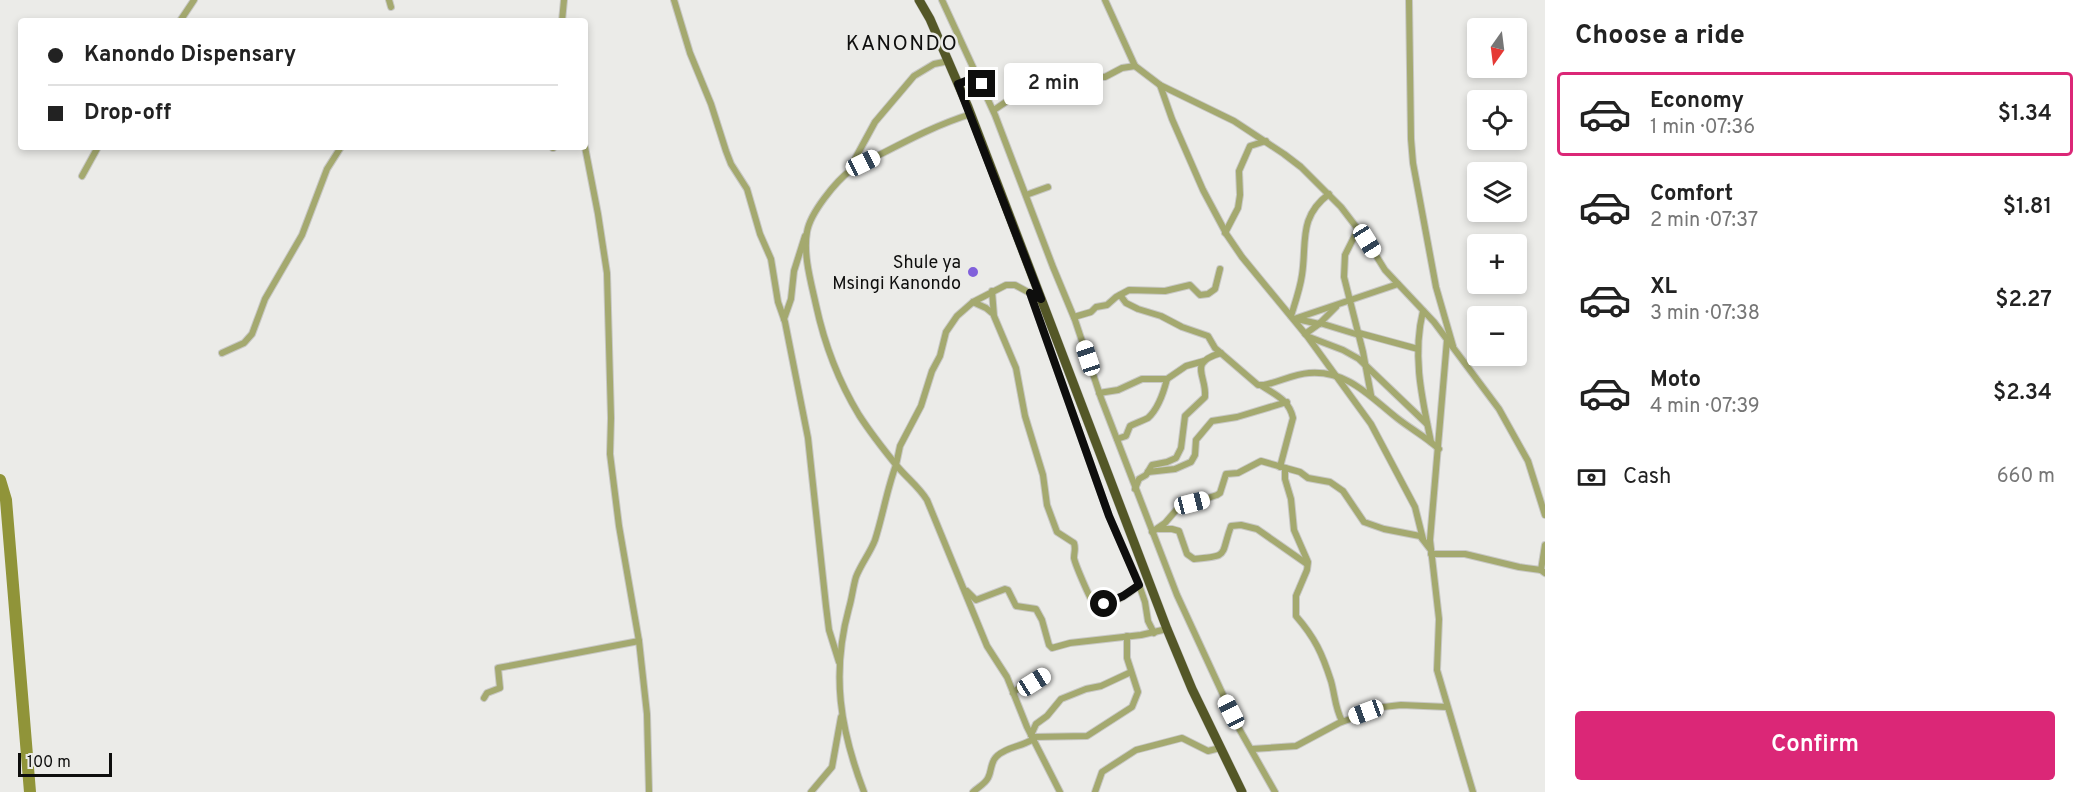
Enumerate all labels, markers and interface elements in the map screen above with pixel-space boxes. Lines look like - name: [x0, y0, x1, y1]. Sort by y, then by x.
- north arrow: [1467, 18, 1527, 78]
- map controls: [1467, 18, 1527, 366]
- text: Choose a ride: [1575, 19, 1745, 53]
- district label: KANONDO: [846, 31, 958, 58]
- text: Kanondo Dispensary: [84, 42, 296, 69]
- callout: 2 min: [1003, 63, 1102, 105]
- route end: [968, 70, 995, 97]
- text: 2 min: [1028, 71, 1079, 97]
- icon: car: [1578, 87, 1632, 141]
- text: Economy: [1650, 88, 1744, 115]
- button: locate: [1467, 90, 1527, 150]
- text: Drop-off: [84, 100, 171, 127]
- text: $1.34: [1998, 101, 2052, 128]
- text: 1 min · 07:36: [1650, 115, 1755, 141]
- car: [843, 147, 883, 179]
- button: layers: [1467, 162, 1527, 222]
- icon: car: [1578, 180, 1632, 234]
- text: Comfort: [1650, 181, 1733, 208]
- text: $1.81: [2003, 194, 2052, 221]
- text: 2 min · 07:37: [1650, 208, 1758, 234]
- car: [1350, 221, 1384, 261]
- button: +: [1467, 234, 1527, 294]
- place label: Shule ya Msingi Kanondo: [832, 252, 961, 296]
- marker: Shule ya Msingi Kanondo: [966, 265, 980, 279]
- icon: car: [1578, 273, 1632, 327]
- text: XL: [1650, 274, 1677, 301]
- text: $2.27: [1995, 287, 2052, 314]
- text: 3 min · 07:38: [1650, 301, 1760, 327]
- button: −: [1467, 306, 1527, 366]
- car: [1074, 338, 1102, 378]
- icon: car: [1578, 366, 1632, 420]
- text: Moto: [1650, 367, 1701, 394]
- text: $2.34: [1993, 380, 2052, 407]
- text: 4 min · 07:39: [1650, 394, 1760, 420]
- icon: cash: [1575, 461, 1608, 494]
- text: Cash: [1623, 464, 1672, 491]
- text: 660 m: [1997, 464, 2055, 490]
- car: [1172, 490, 1212, 516]
- route start: [1090, 590, 1117, 617]
- car: [1014, 665, 1054, 699]
- car: [1215, 692, 1247, 732]
- car: [1346, 697, 1386, 727]
- button: Confirm: [1575, 711, 2055, 780]
- scale bar: [18, 750, 112, 778]
- text: 100 m: [27, 753, 71, 773]

